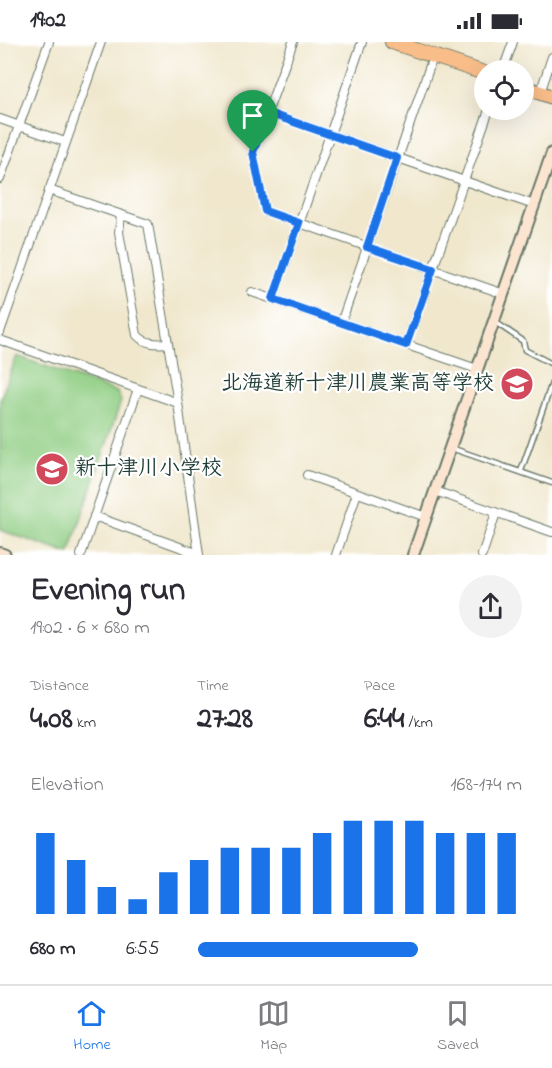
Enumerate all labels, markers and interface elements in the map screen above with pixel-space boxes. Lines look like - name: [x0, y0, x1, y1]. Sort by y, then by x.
- text: 19:02: [30, 5, 66, 37]
- map controls: [474, 60, 534, 120]
- button: locate: [474, 60, 534, 120]
- pin: [227, 90, 278, 152]
- icon: arrive: [236, 99, 269, 132]
- school or university icon: 北海道新十津川農業高等学校: [499, 366, 535, 402]
- place label: 北海道新十津川農業高等学校: [221, 369, 494, 399]
- school or university icon: 新十津川小学校: [34, 451, 70, 487]
- place label: 新十津川小学校: [75, 454, 222, 484]
- text: Evening run: [30, 567, 185, 615]
- button: share: [459, 575, 522, 638]
- text: 19:02 · 6 × 680 m: [30, 614, 150, 643]
- text: Distance: [30, 674, 89, 698]
- text: Time: [197, 674, 229, 698]
- text: Pace: [364, 674, 395, 698]
- text: 4.08: [30, 698, 73, 742]
- text: 27:28: [197, 698, 253, 742]
- text: 6:44: [364, 698, 404, 742]
- text: km: [73, 711, 96, 735]
- text: /km: [404, 711, 433, 735]
- text: Elevation: [30, 771, 104, 800]
- text: 168–174 m: [450, 771, 522, 800]
- text: 680 m: [30, 935, 75, 964]
- text: 6:55: [126, 935, 159, 964]
- tab: Home: [73, 997, 111, 1057]
- tab: Map: [257, 997, 290, 1057]
- tab: Saved: [437, 997, 479, 1057]

